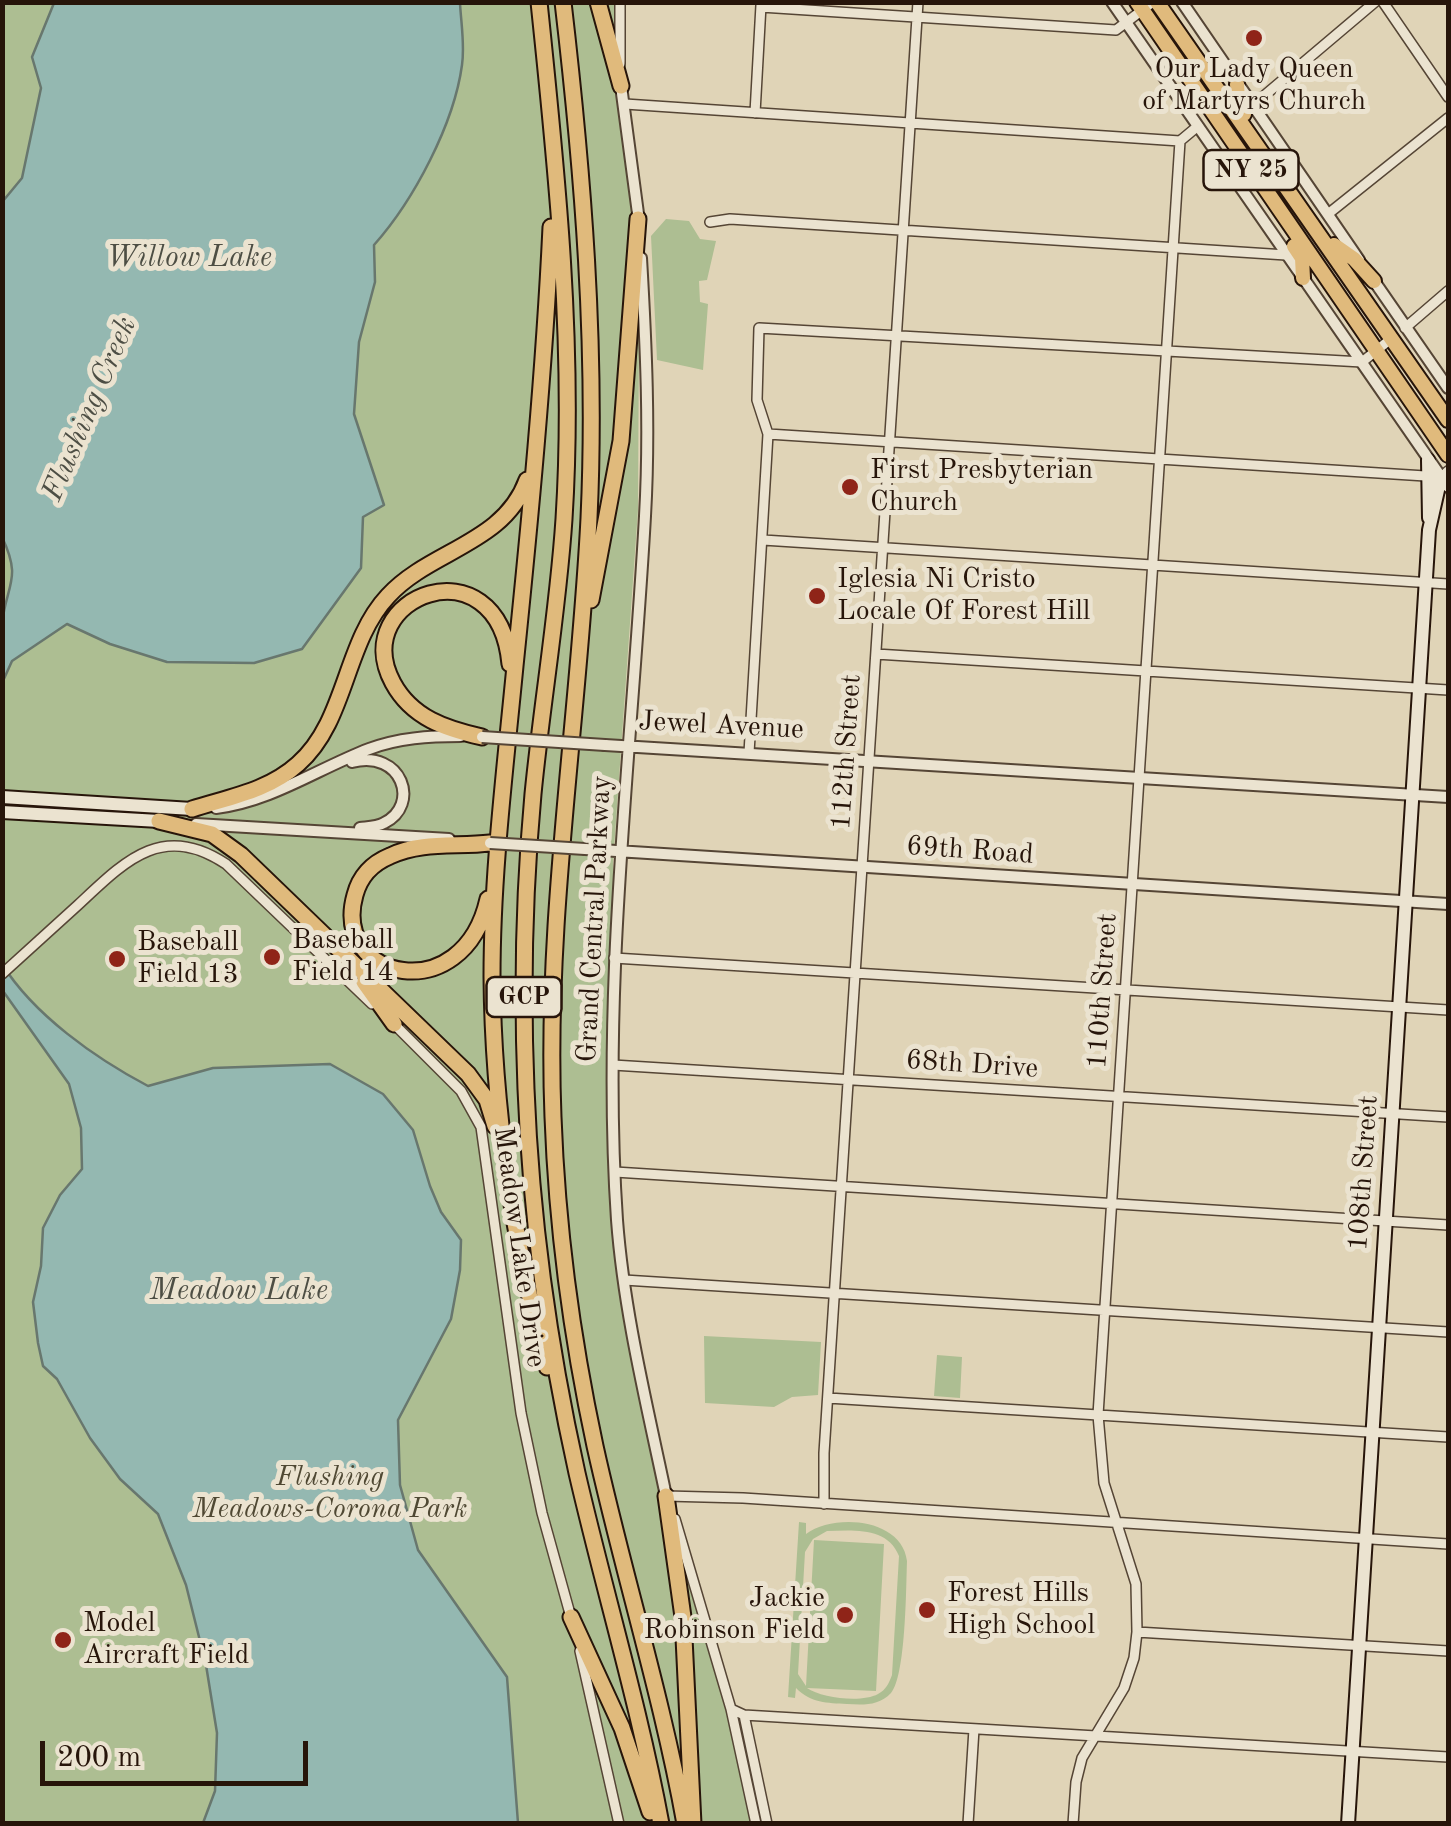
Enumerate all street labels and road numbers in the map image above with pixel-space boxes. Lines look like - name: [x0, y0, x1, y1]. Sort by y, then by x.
- road number: NY 25: [1204, 150, 1298, 190]
- street label: 112th Street: [825, 673, 869, 831]
- street label: Jewel Avenue: [637, 705, 805, 747]
- street label: Grand Central Parkway: [571, 775, 619, 1063]
- street label: 69th Road: [905, 830, 1035, 872]
- street label: 110th Street: [1081, 912, 1125, 1070]
- road number: GCP: [486, 977, 562, 1017]
- street label: 68th Drive: [905, 1044, 1039, 1086]
- street label: 108th Street: [1342, 1094, 1386, 1252]
- street label: Meadow Lake Drive: [485, 1124, 553, 1370]

